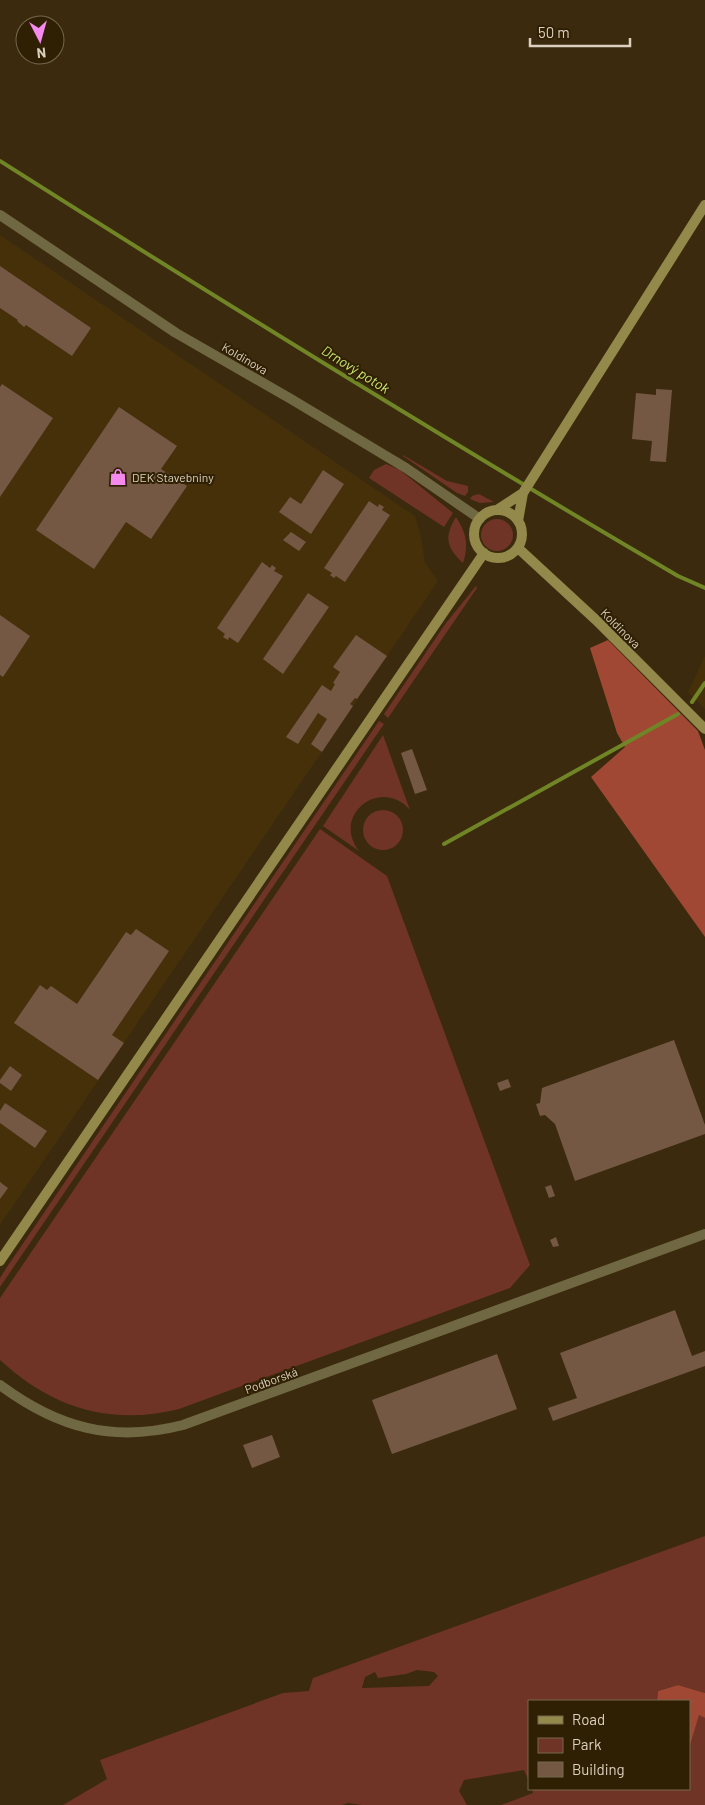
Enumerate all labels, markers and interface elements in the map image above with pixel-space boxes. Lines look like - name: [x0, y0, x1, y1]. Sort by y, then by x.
- north arrow: [15, 15, 65, 65]
- scale bar: [530, 15, 630, 47]
- text: 50 m: [538, 23, 570, 41]
- text: N: [36, 44, 47, 62]
- street label: Koldinova: [220, 339, 270, 377]
- water label: Drnový potok: [319, 341, 393, 397]
- shop icon: DEK Stavebniny: [108, 467, 128, 487]
- place label: DEK Stavebniny: [132, 470, 214, 484]
- street label: Koldinova: [598, 605, 644, 651]
- street label: Podborská: [243, 1364, 299, 1396]
- legend: [528, 1700, 690, 1790]
- text: Road: [572, 1710, 605, 1728]
- text: Park: [572, 1735, 602, 1753]
- text: Building: [572, 1760, 625, 1778]

